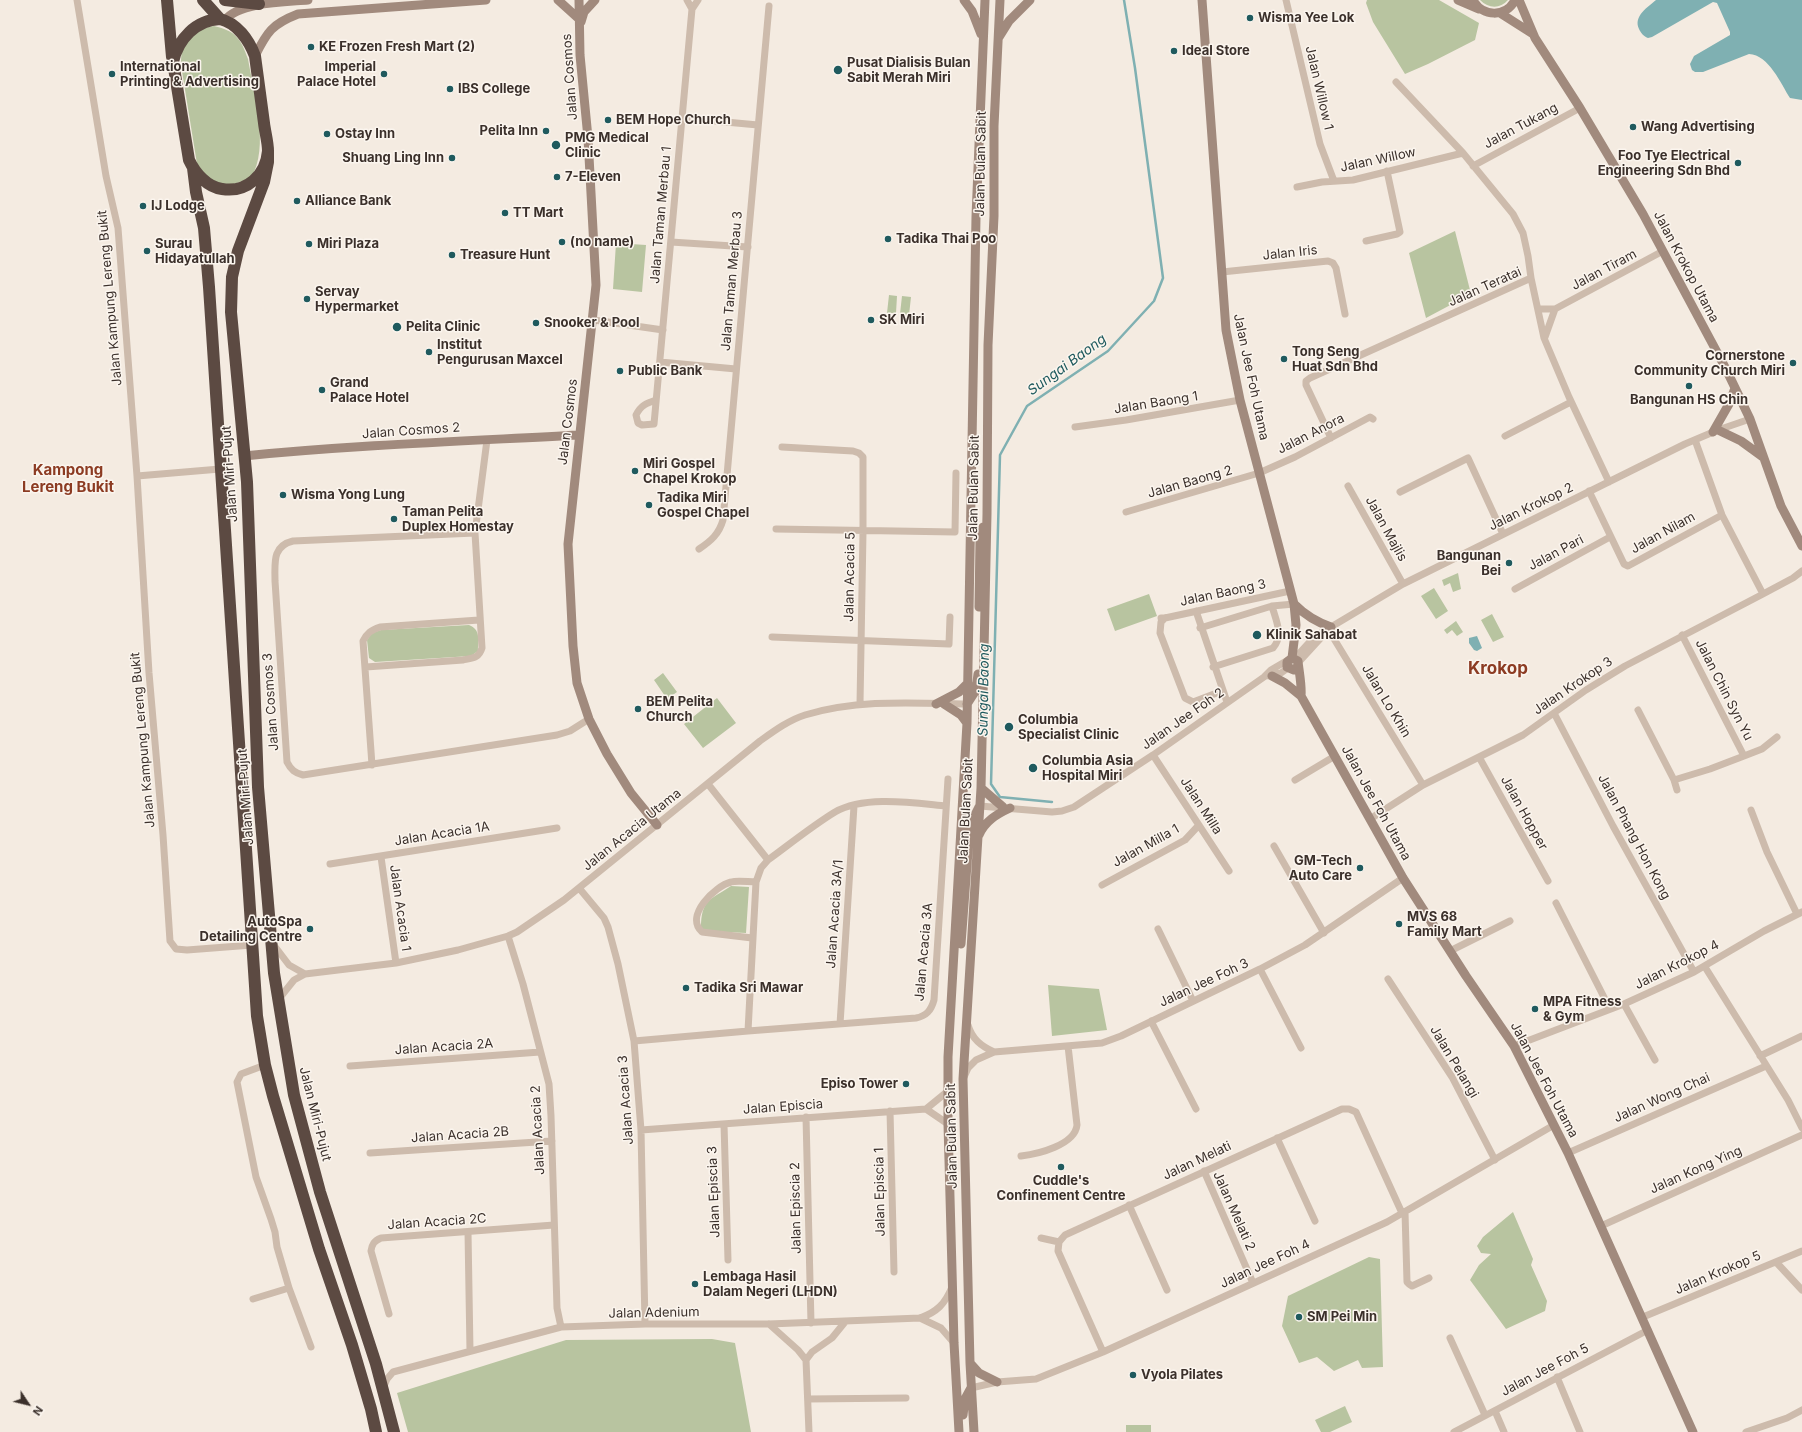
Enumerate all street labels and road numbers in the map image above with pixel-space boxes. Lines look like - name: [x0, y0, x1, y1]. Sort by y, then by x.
- street label: Jalan Cosmos: [559, 33, 581, 121]
- street label: Jalan Willow 1: [1302, 44, 1336, 132]
- street label: Jalan Tukang: [1481, 100, 1561, 152]
- street label: Jalan Bulan Sabit: [972, 111, 990, 217]
- street label: Jalan Willow: [1339, 144, 1417, 176]
- street label: Jalan Taman Merbau 1: [647, 146, 675, 284]
- street label: Jalan Krokop Utama: [1650, 209, 1722, 325]
- street label: Jalan Kampung Lereng Bukit: [95, 210, 125, 386]
- street label: Jalan Taman Merbau 3: [718, 210, 746, 352]
- street label: Jalan Iris: [1262, 242, 1318, 264]
- street label: Jalan Tiram: [1569, 246, 1639, 294]
- street label: Jalan Teratai: [1446, 264, 1524, 310]
- street label: Jalan Jee Foh Utama: [1230, 312, 1272, 442]
- street label: Jalan Cosmos: [555, 378, 581, 466]
- street label: Jalan Baong 1: [1113, 389, 1199, 417]
- street label: Jalan Anora: [1275, 410, 1347, 458]
- street label: Jalan Cosmos 2: [361, 420, 461, 442]
- street label: Jalan Miri-Pujut: [219, 425, 241, 523]
- street label: Jalan Bulan Sabit: [965, 435, 983, 541]
- street label: Jalan Baong 2: [1146, 462, 1234, 502]
- street label: Jalan Krokop 2: [1486, 480, 1576, 534]
- street label: Jalan Majlis: [1362, 494, 1410, 564]
- street label: Jalan Nilam: [1628, 509, 1698, 557]
- street label: Jalan Acacia 5: [841, 532, 859, 622]
- street label: Jalan Pari: [1526, 532, 1586, 574]
- street label: Jalan Baong 3: [1179, 576, 1267, 610]
- street label: Jalan Chin Syn Yu: [1692, 637, 1756, 743]
- street label: Jalan Kampung Lereng Bukit: [128, 652, 158, 828]
- street label: Jalan Cosmos 3: [260, 652, 282, 752]
- street label: Jalan Krokop 3: [1531, 654, 1615, 718]
- street label: Jalan Lo Khin: [1358, 662, 1414, 740]
- street label: Jalan Jee Foh 2: [1139, 685, 1227, 753]
- street label: Jalan Jee Foh Utama: [1338, 743, 1414, 863]
- street label: Jalan Miri-Pujut: [235, 748, 257, 846]
- street label: Jalan Bulan Sabit: [955, 758, 977, 864]
- street label: Jalan Phang Hon Kong: [1594, 772, 1674, 902]
- street label: Jalan Hopper: [1497, 773, 1551, 853]
- street label: Jalan Milla: [1177, 774, 1225, 838]
- street label: Jalan Acacia Utama: [580, 786, 684, 874]
- street label: Jalan Acacia 1A: [393, 819, 491, 849]
- street label: Jalan Milla 1: [1110, 821, 1182, 871]
- street label: Jalan Acacia 3A/1: [823, 859, 847, 969]
- street label: Jalan Acacia 1: [386, 864, 414, 952]
- street label: Jalan Acacia 3A: [912, 902, 936, 1002]
- street label: Jalan Krokop 4: [1632, 937, 1722, 993]
- street label: Jalan Jee Foh 3: [1157, 955, 1251, 1011]
- street label: Jalan Jee Foh Utama: [1507, 1019, 1581, 1141]
- street label: Jalan Pelangi: [1426, 1023, 1482, 1101]
- street label: Jalan Acacia 2A: [394, 1036, 494, 1058]
- street label: Jalan Acacia 3: [615, 1055, 637, 1145]
- street label: Jalan Miri-Pujut: [296, 1065, 334, 1163]
- street label: Jalan Wong Chai: [1612, 1070, 1712, 1126]
- street label: Jalan Bulan Sabit: [943, 1083, 961, 1189]
- street label: Jalan Acacia 2: [528, 1085, 548, 1175]
- street label: Jalan Episcia: [742, 1096, 824, 1118]
- street label: Jalan Acacia 2B: [410, 1124, 510, 1146]
- street label: Jalan Melati: [1160, 1138, 1234, 1184]
- street label: Jalan Kong Ying: [1648, 1143, 1744, 1197]
- street label: Jalan Episcia 3: [705, 1146, 723, 1238]
- street label: Jalan Episcia 1: [871, 1147, 889, 1237]
- street label: Jalan Episcia 2: [787, 1162, 805, 1254]
- street label: Jalan Melati 2: [1210, 1169, 1258, 1253]
- street label: Jalan Acacia 2C: [387, 1211, 487, 1233]
- street label: Jalan Jee Foh 4: [1218, 1236, 1312, 1292]
- street label: Jalan Krokop 5: [1673, 1248, 1763, 1298]
- street label: Jalan Adenium: [608, 1304, 700, 1322]
- street label: Jalan Jee Foh 5: [1499, 1340, 1591, 1400]

